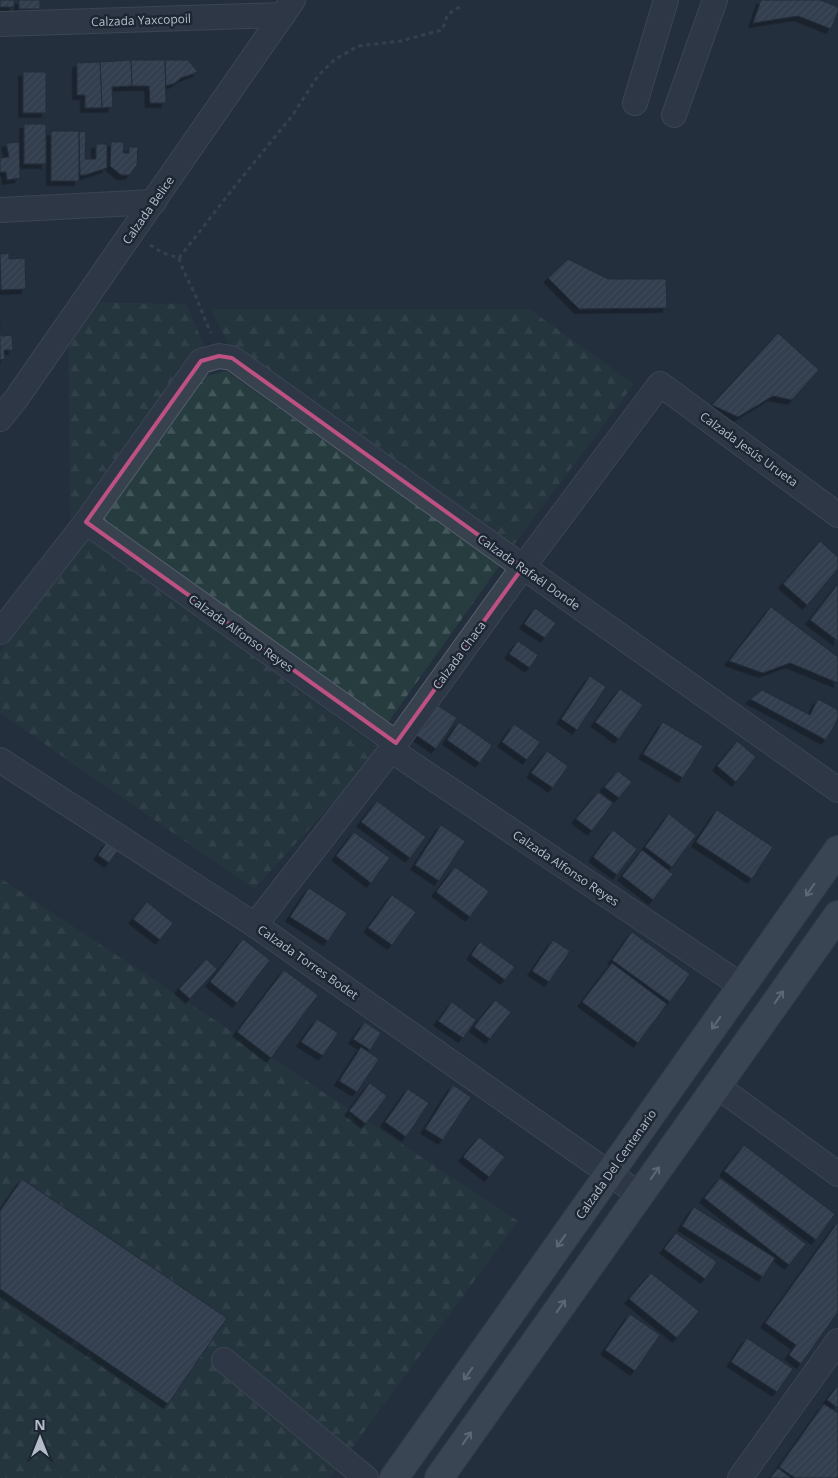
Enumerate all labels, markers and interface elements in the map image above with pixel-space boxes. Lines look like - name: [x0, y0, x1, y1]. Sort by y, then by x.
- street label: Calzada Yaxcopoil: [91, 10, 191, 30]
- street label: Calzada Belice: [118, 172, 178, 248]
- street label: Calzada Jesús Urueta: [697, 408, 801, 490]
- street label: Calzada Rafaél Donde: [474, 530, 584, 614]
- street label: Calzada Alfonso Reyes: [185, 590, 297, 676]
- street label: Calzada Chaca: [428, 617, 490, 693]
- street label: Calzada Alfonso Reyes: [510, 826, 623, 910]
- one-way arrow: [805, 883, 815, 897]
- street label: Calzada Torres Bodet: [254, 921, 362, 1003]
- one-way arrow: [774, 991, 785, 1005]
- one-way arrow: [711, 1016, 721, 1030]
- street label: Calzada Del Centenario: [572, 1106, 660, 1222]
- one-way arrow: [650, 1166, 660, 1180]
- one-way arrow: [556, 1234, 566, 1248]
- one-way arrow: [556, 1299, 566, 1313]
- one-way arrow: [463, 1367, 473, 1381]
- north arrow: [15, 1413, 65, 1463]
- text: N: [34, 1415, 46, 1434]
- one-way arrow: [462, 1432, 473, 1445]

